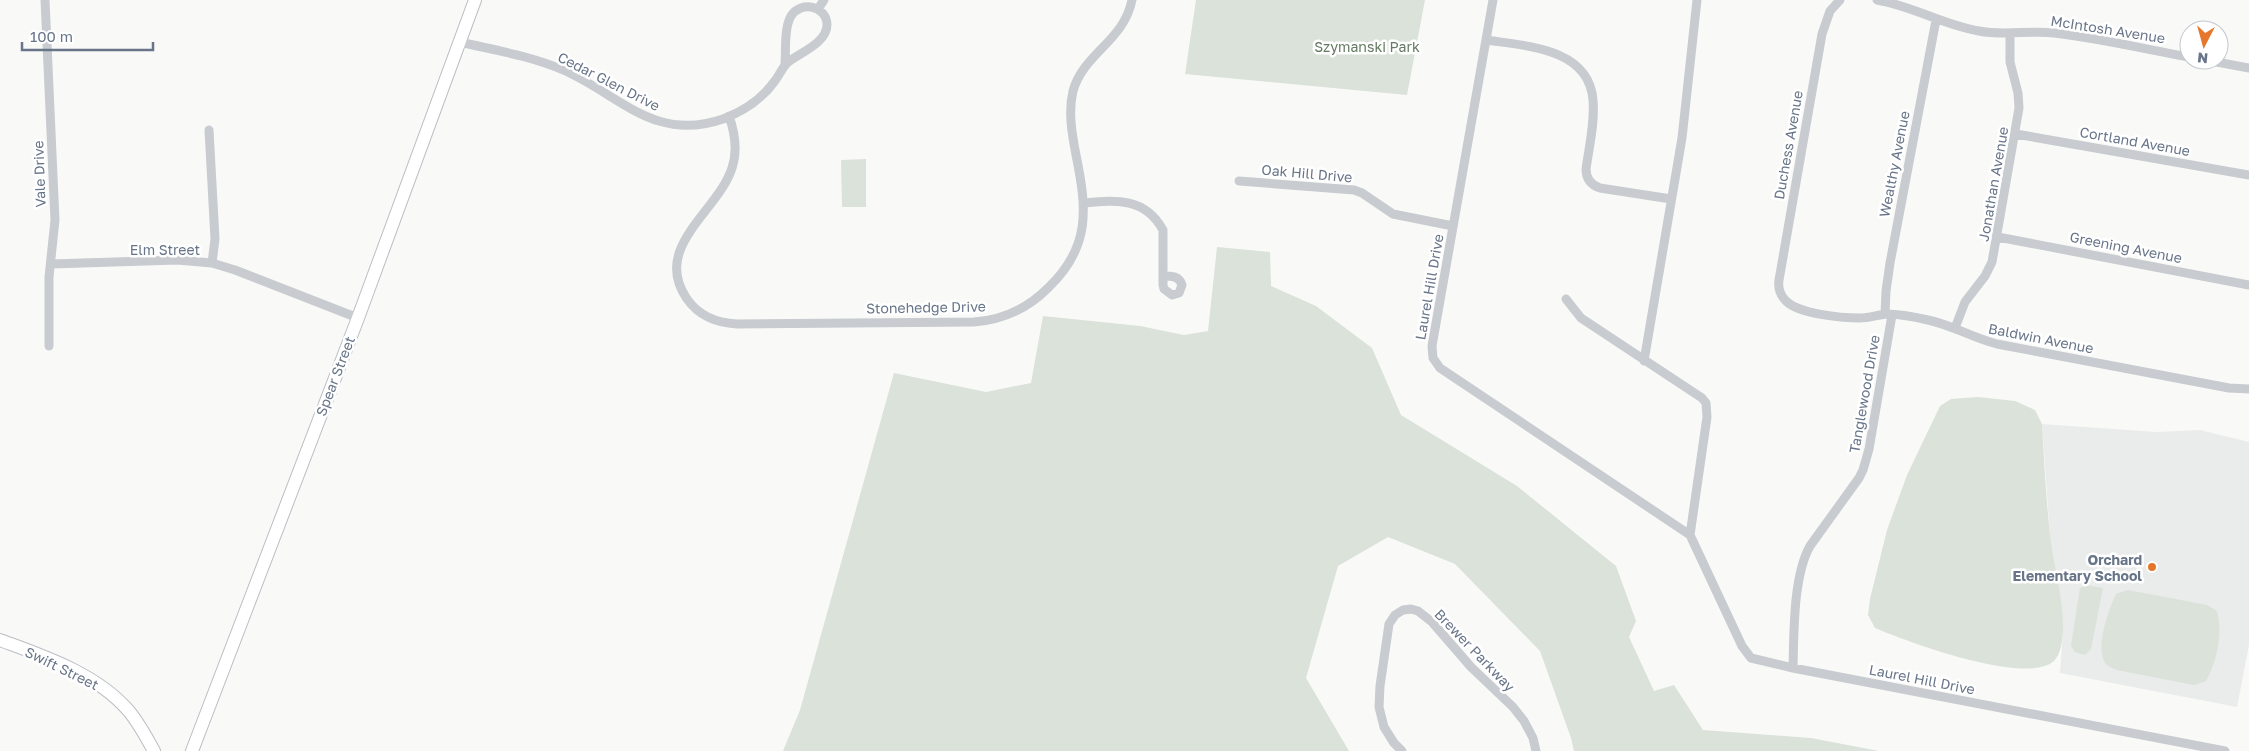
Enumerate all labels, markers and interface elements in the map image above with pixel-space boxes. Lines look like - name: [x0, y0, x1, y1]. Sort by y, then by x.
- street label: McIntosh Avenue: [2050, 12, 2166, 46]
- scale bar: [22, 20, 154, 52]
- north arrow: [2179, 20, 2229, 70]
- text: 100 m: [30, 27, 73, 45]
- park label: Szymanski Park: [1314, 38, 1420, 55]
- street label: Cedar Glen Drive: [555, 48, 663, 114]
- text: N: [2196, 49, 2209, 67]
- street label: Duchess Avenue: [1770, 89, 1806, 201]
- street label: Wealthy Avenue: [1875, 109, 1913, 219]
- street label: Cortland Avenue: [2078, 123, 2192, 159]
- street label: Jonathan Avenue: [1975, 125, 2011, 243]
- street label: Vale Drive: [29, 140, 49, 208]
- street label: Oak Hill Drive: [1261, 161, 1353, 185]
- street label: Greening Avenue: [2068, 228, 2184, 266]
- street label: Laurel Hill Drive: [1411, 233, 1447, 341]
- street label: Elm Street: [130, 241, 200, 258]
- street label: Stonehedge Drive: [866, 297, 986, 317]
- street label: Baldwin Avenue: [1987, 319, 2095, 357]
- street label: Spear Street: [312, 334, 358, 418]
- street label: Tanglewood Drive: [1845, 334, 1883, 454]
- place label: Orchard Elementary School: [2013, 551, 2142, 584]
- marker: Orchard Elementary School: [2146, 561, 2158, 573]
- street label: Brewer Parkway: [1431, 605, 1519, 695]
- street label: Swift Street: [22, 643, 102, 693]
- street label: Laurel Hill Drive: [1868, 660, 1976, 698]

